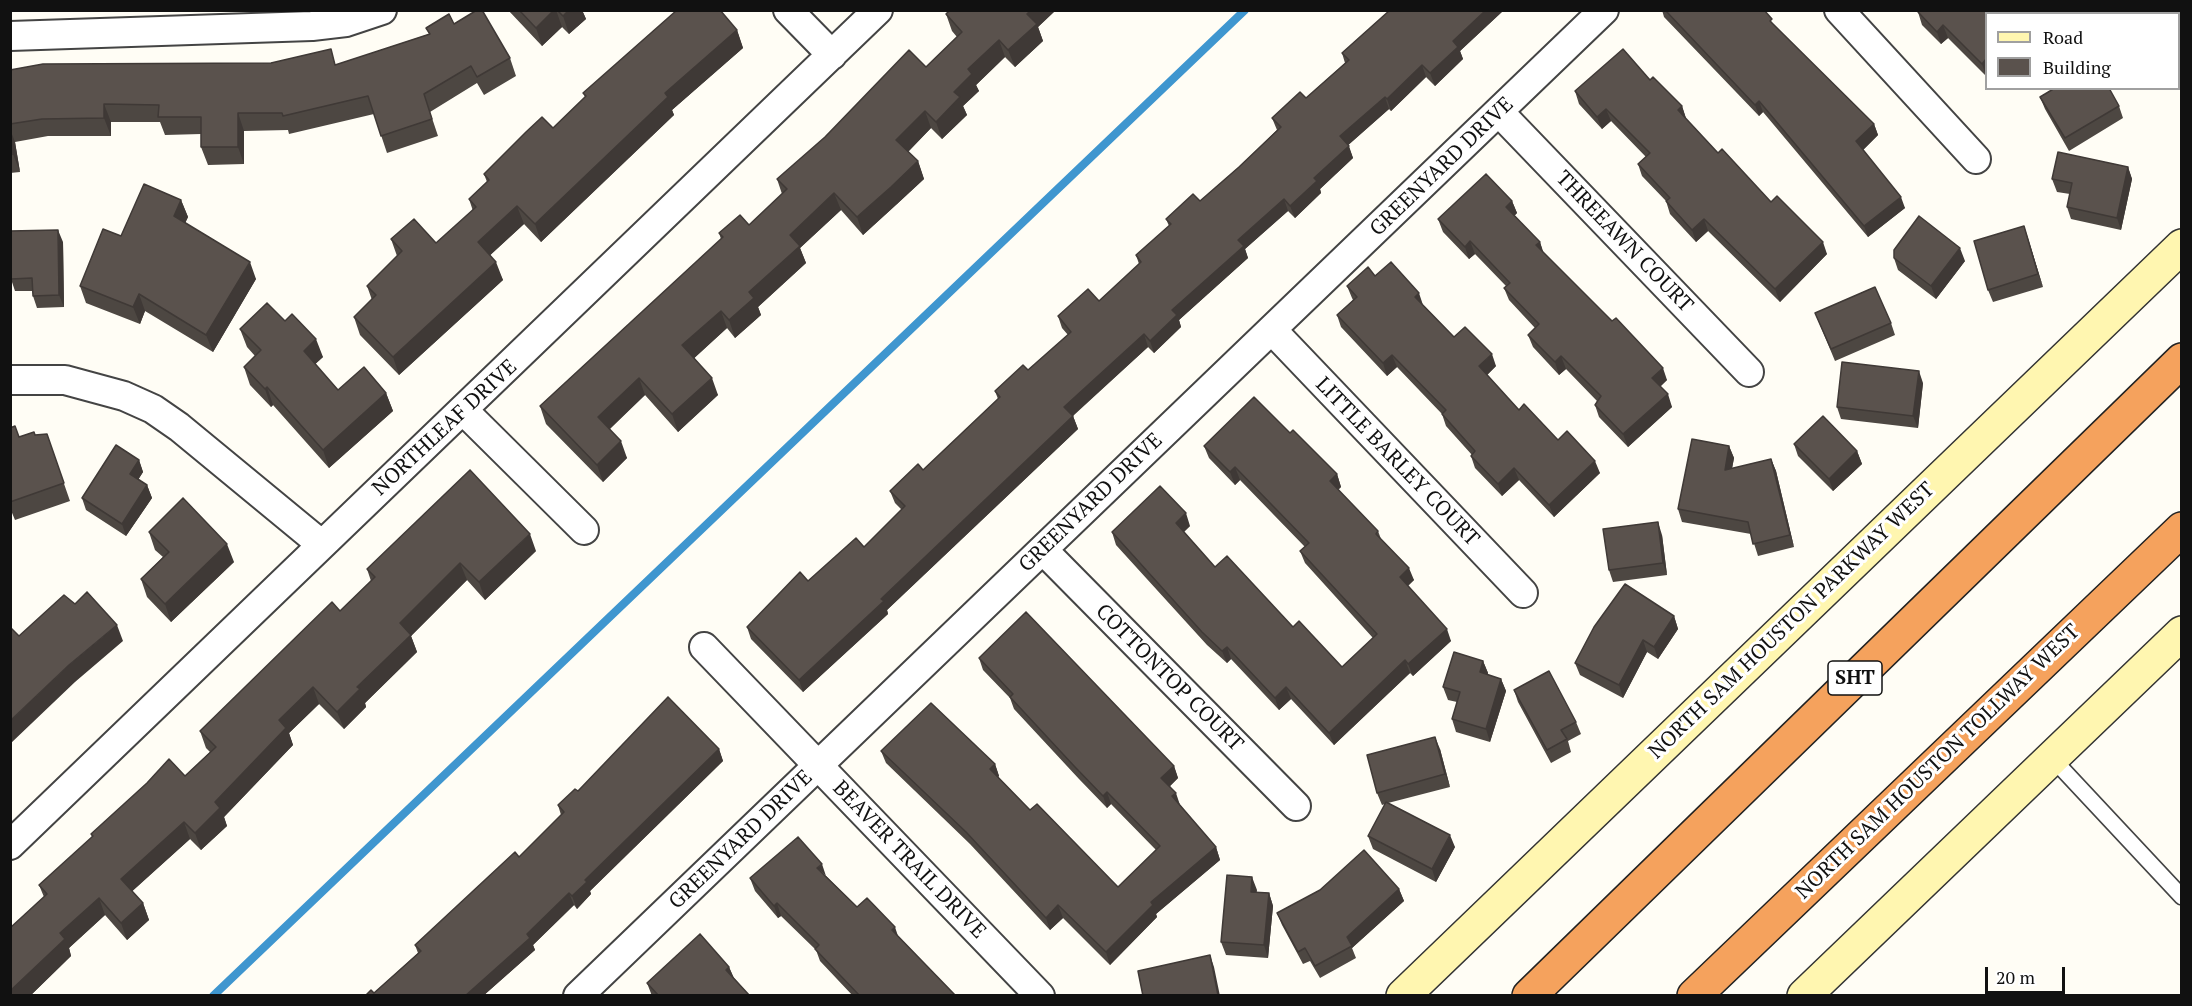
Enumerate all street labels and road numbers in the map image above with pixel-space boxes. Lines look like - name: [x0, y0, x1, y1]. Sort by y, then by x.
- street label: GREENYARD DRIVE: [1365, 92, 1519, 242]
- street label: THREEAWN COURT: [1550, 166, 1698, 318]
- street label: NORTHLEAF DRIVE: [368, 355, 522, 501]
- street label: LITTLE BARLEY COURT: [1310, 372, 1484, 552]
- street label: GREENYARD DRIVE: [1014, 428, 1168, 578]
- street label: NORTH SAM HOUSTON PARKWAY WEST: [1644, 477, 1940, 765]
- street label: COTTONTOP COURT: [1090, 599, 1248, 757]
- street label: NORTH SAM HOUSTON TOLLWAY WEST: [1791, 619, 2085, 905]
- road number: SHT: [1828, 661, 1882, 695]
- street label: GREENYARD DRIVE: [664, 765, 818, 915]
- street label: BEAVER TRAIL DRIVE: [827, 776, 991, 944]

